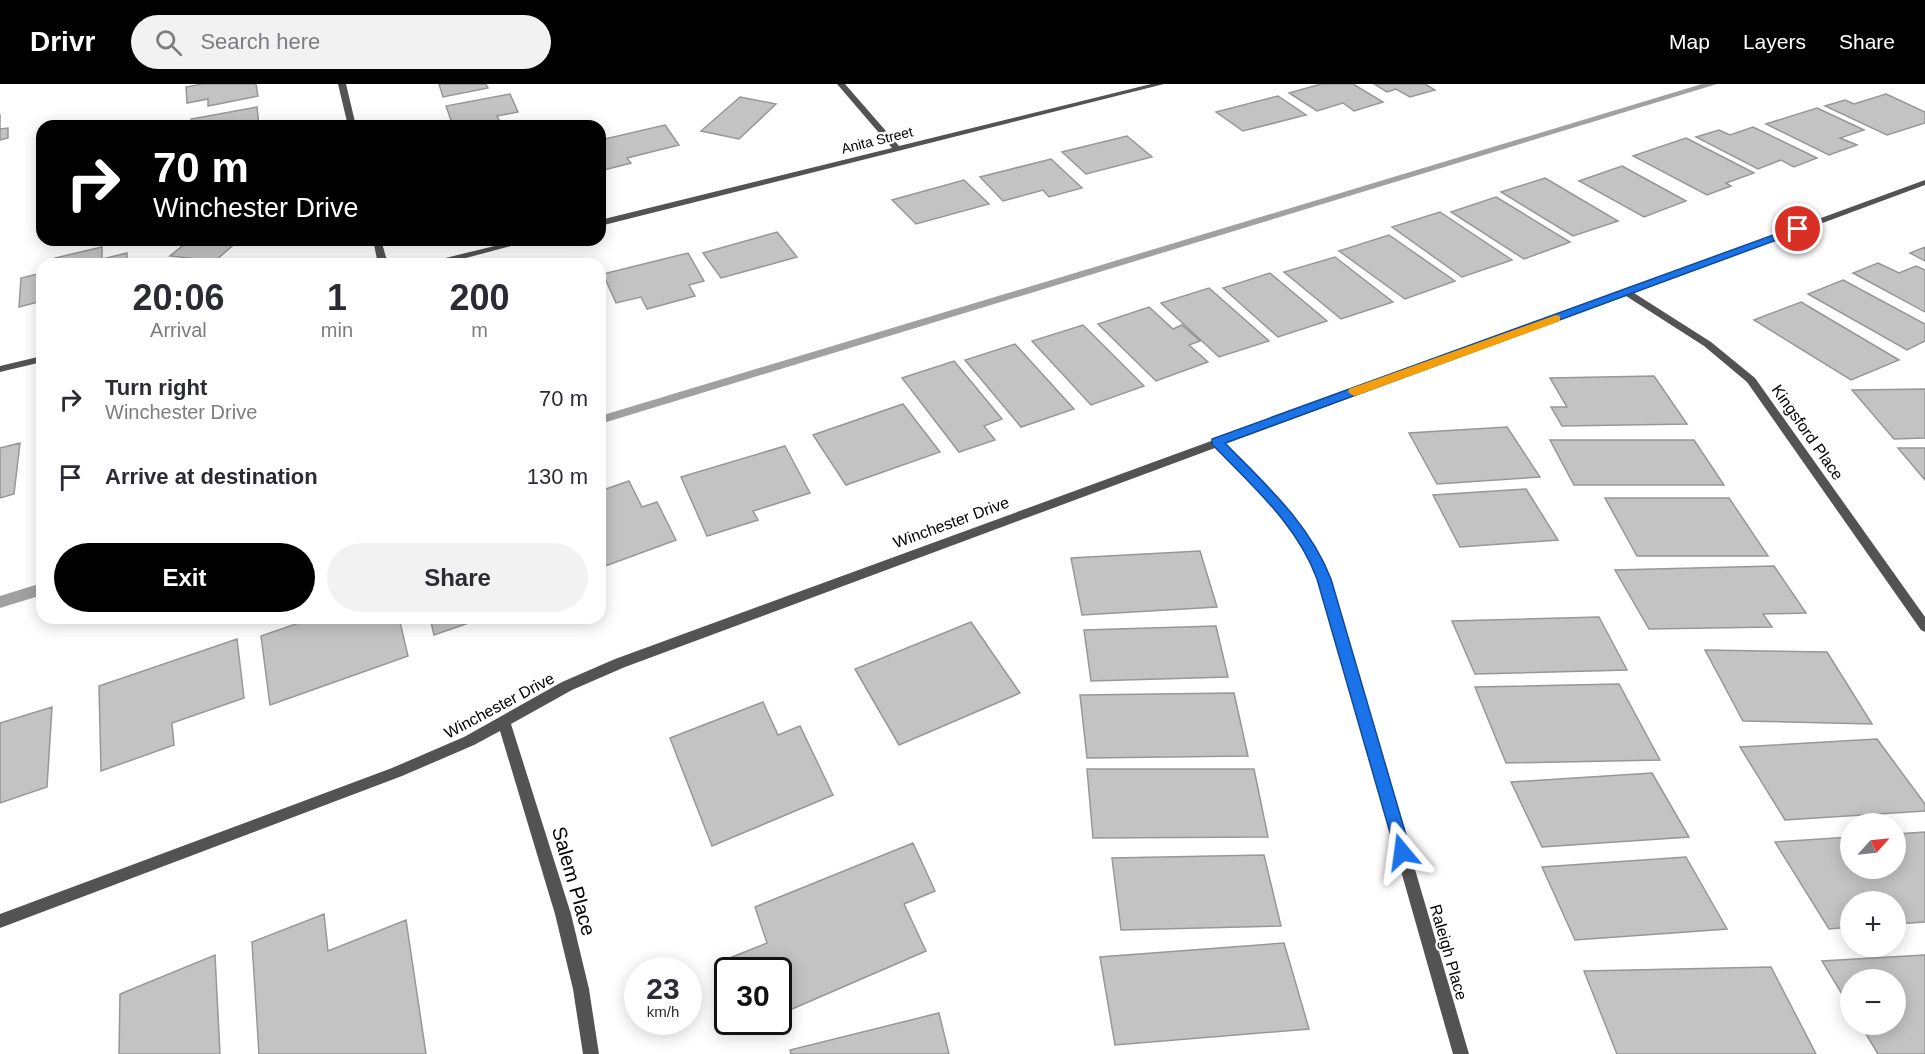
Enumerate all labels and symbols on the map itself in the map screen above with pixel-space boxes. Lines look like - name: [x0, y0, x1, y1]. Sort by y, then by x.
- street label: Anita Street: [840, 123, 915, 157]
- pin: [1772, 203, 1823, 254]
- street label: Kingsford Place: [1768, 382, 1847, 483]
- street label: Winchester Drive: [891, 494, 1011, 551]
- street label: Winchester Drive: [441, 669, 557, 742]
- north arrow: [1840, 813, 1906, 879]
- position arrow: [1370, 820, 1434, 884]
- street label: Salem Place: [548, 824, 600, 938]
- street label: Raleigh Place: [1427, 902, 1470, 1002]
- speed limit sign: 30: [714, 957, 792, 1035]

